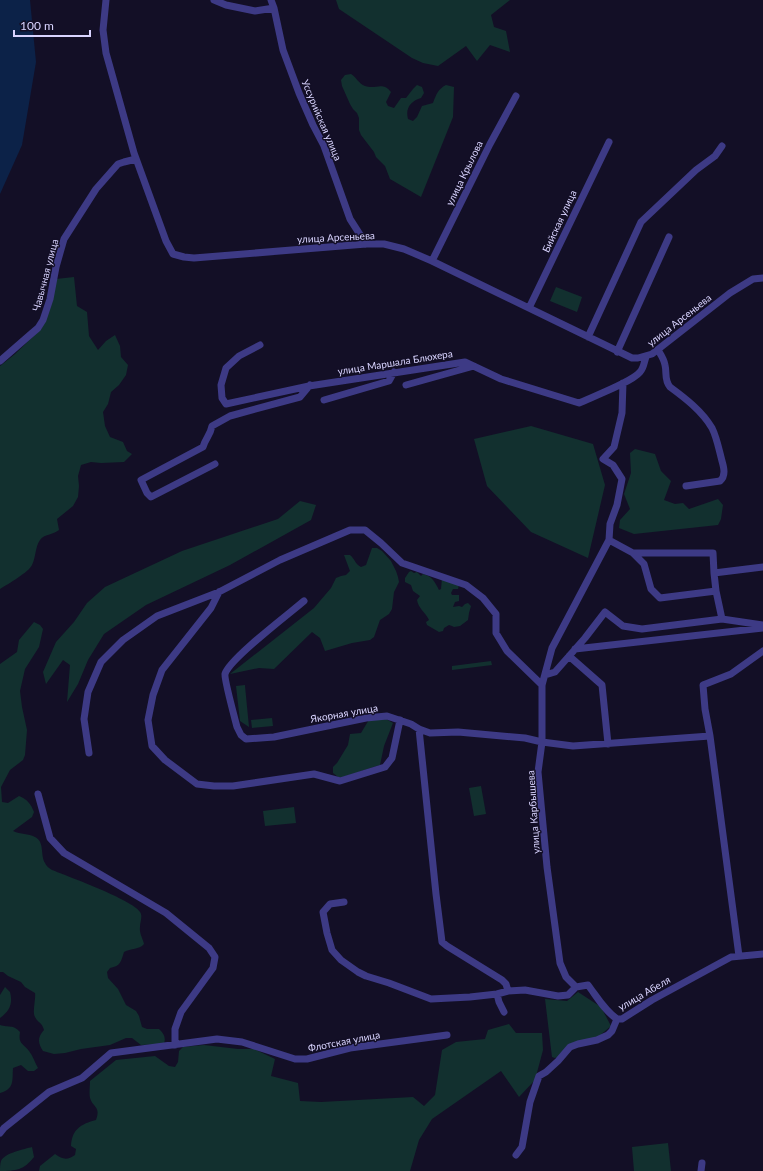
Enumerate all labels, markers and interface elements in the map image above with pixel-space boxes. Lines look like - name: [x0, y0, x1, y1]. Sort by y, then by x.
- scale bar: [14, 12, 90, 38]
- text: 100 m: [20, 18, 54, 33]
- street label: Уссурийская улица: [300, 78, 344, 162]
- street label: улица Крылова: [443, 139, 485, 207]
- street label: Бийская улица: [539, 188, 579, 254]
- street label: улица Арсеньева: [297, 229, 375, 245]
- street label: Чавычная улица: [30, 238, 60, 312]
- street label: улица Арсеньева: [645, 291, 713, 349]
- street label: улица Маршала Блюхера: [337, 347, 453, 377]
- street label: Якорная улица: [308, 701, 379, 725]
- street label: улица Карбышева: [524, 770, 542, 854]
- street label: улица Абеля: [616, 973, 672, 1013]
- street label: Флотская улица: [307, 1028, 381, 1054]

